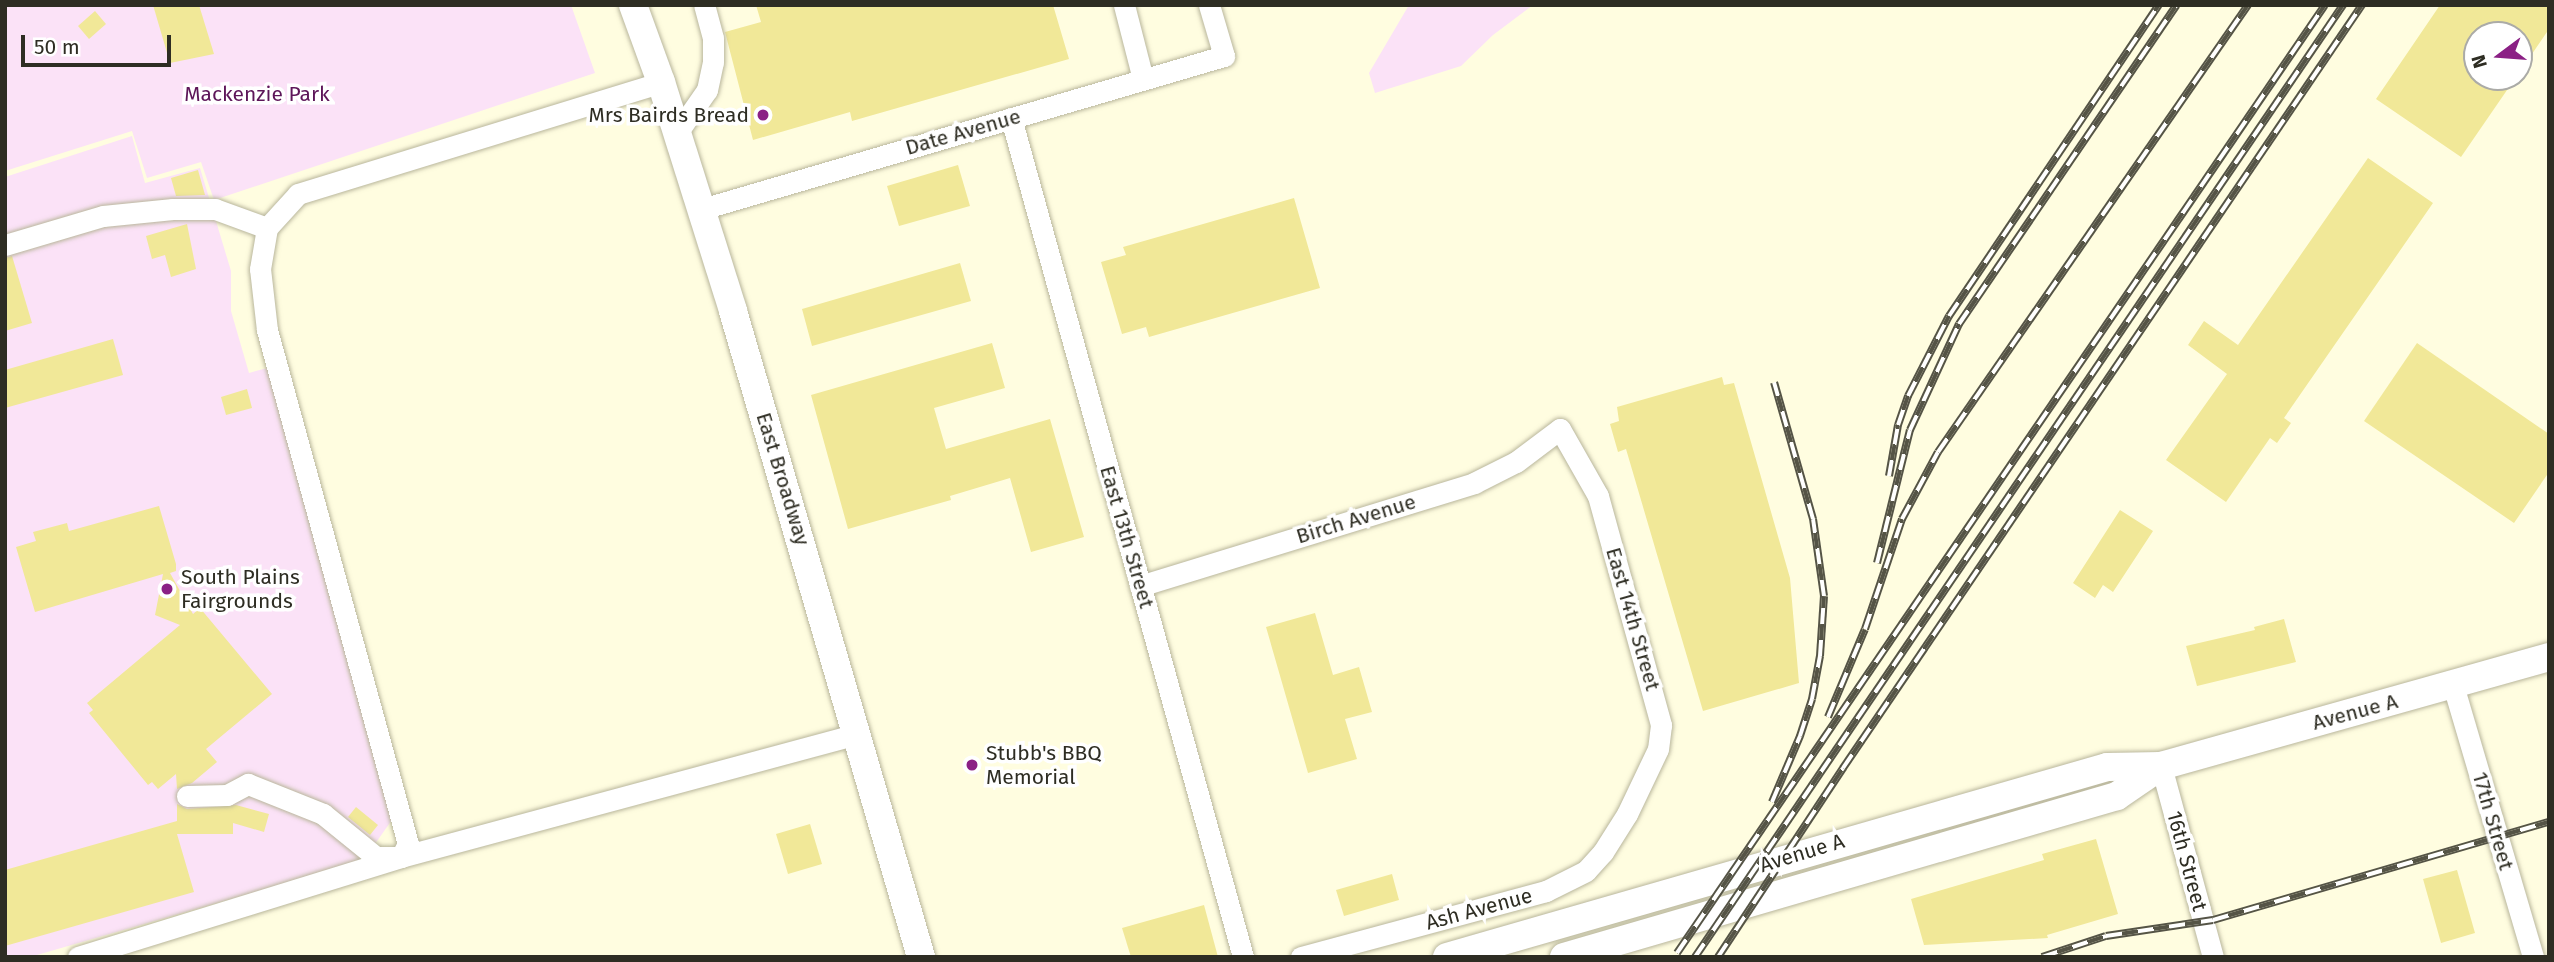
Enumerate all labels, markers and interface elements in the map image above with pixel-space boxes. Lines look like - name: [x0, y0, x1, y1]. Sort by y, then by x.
- scale bar: [24, 21, 175, 65]
- north arrow: [2463, 21, 2533, 91]
- text: 50 m: [34, 34, 80, 60]
- text: N: [2466, 52, 2492, 71]
- park label: Mackenzie Park: [184, 81, 330, 107]
- place label: Mrs Bairds Bread: [589, 102, 749, 128]
- street label: Date Avenue: [902, 104, 1024, 160]
- marker: Mrs Bairds Bread: [755, 107, 771, 123]
- street label: East Broadway: [751, 409, 815, 549]
- street label: East 13th Street: [1095, 463, 1159, 611]
- street label: Birch Avenue: [1293, 489, 1419, 549]
- street label: East 14th Street: [1601, 544, 1665, 694]
- place label: South Plains Fairgrounds: [181, 564, 300, 614]
- marker: South Plains Fairgrounds: [159, 581, 175, 597]
- street label: Avenue A: [2310, 689, 2400, 735]
- place label: Stubb's BBQ Memorial: [986, 740, 1102, 790]
- marker: Stubb's BBQ Memorial: [964, 757, 980, 773]
- street label: 17th Street: [2467, 769, 2519, 873]
- street label: 16th Street: [2162, 808, 2212, 914]
- street label: Avenue A: [1757, 828, 1847, 878]
- street label: Ash Avenue: [1423, 883, 1535, 935]

